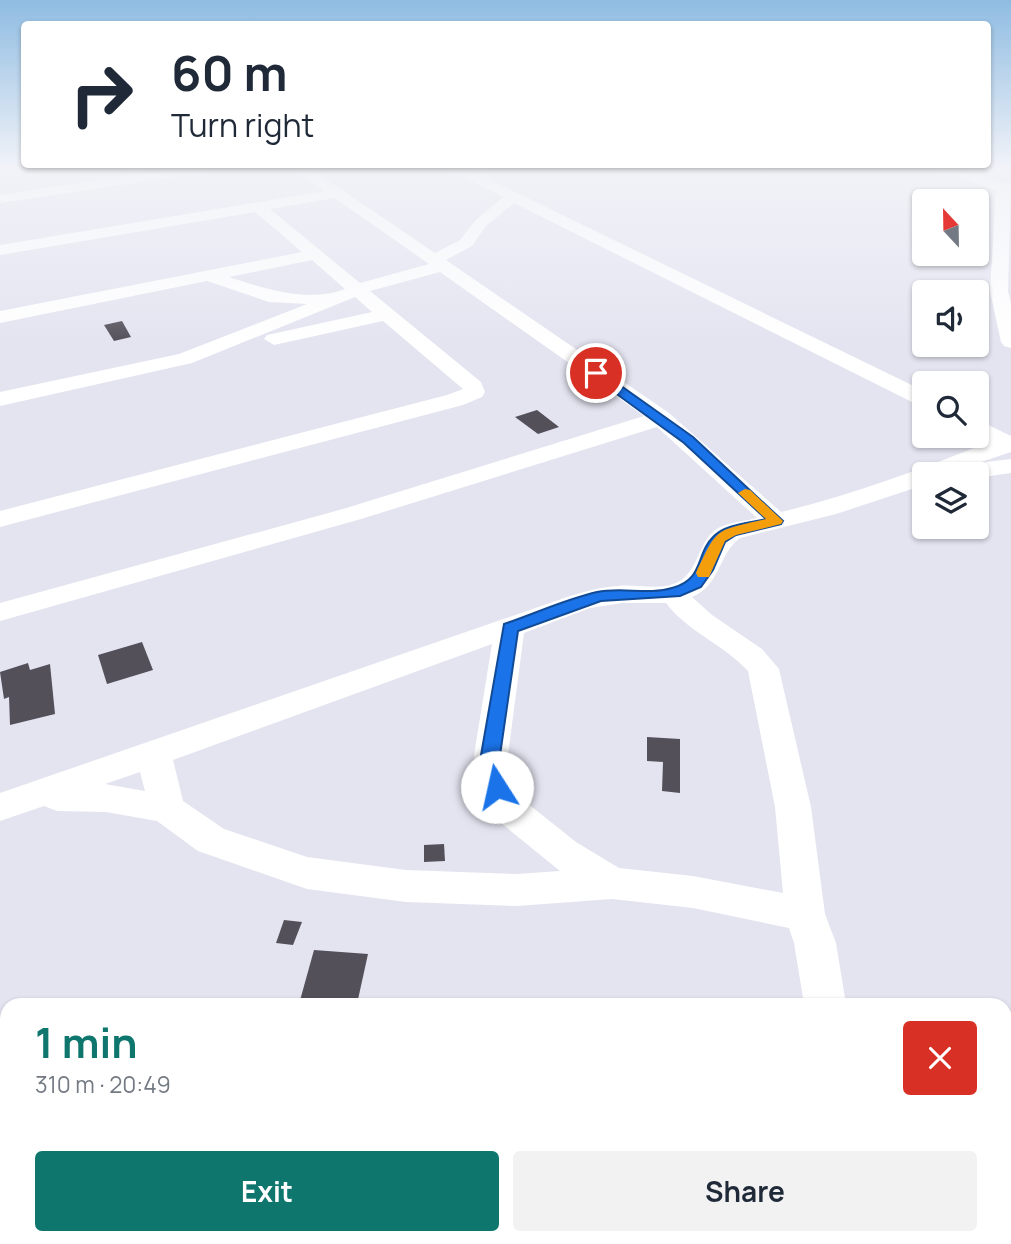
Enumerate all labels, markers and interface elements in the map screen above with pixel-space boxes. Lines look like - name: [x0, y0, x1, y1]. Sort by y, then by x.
- text: 60 m: [171, 39, 288, 106]
- icon: right: [56, 49, 147, 140]
- text: Turn right: [171, 103, 314, 147]
- north arrow: [912, 189, 989, 266]
- map controls: [912, 189, 989, 539]
- button: sound: [912, 280, 989, 357]
- pin: [566, 343, 626, 403]
- icon: arrive: [577, 354, 615, 392]
- button: search: [912, 371, 989, 448]
- button: layers: [912, 462, 989, 539]
- position arrow: [460, 750, 534, 824]
- text: 1 min: [35, 1013, 138, 1071]
- button: close: [903, 1021, 977, 1095]
- text: 310 m · 20:49: [35, 1068, 171, 1100]
- button: Exit: [35, 1151, 499, 1231]
- button: Share: [513, 1151, 977, 1231]

